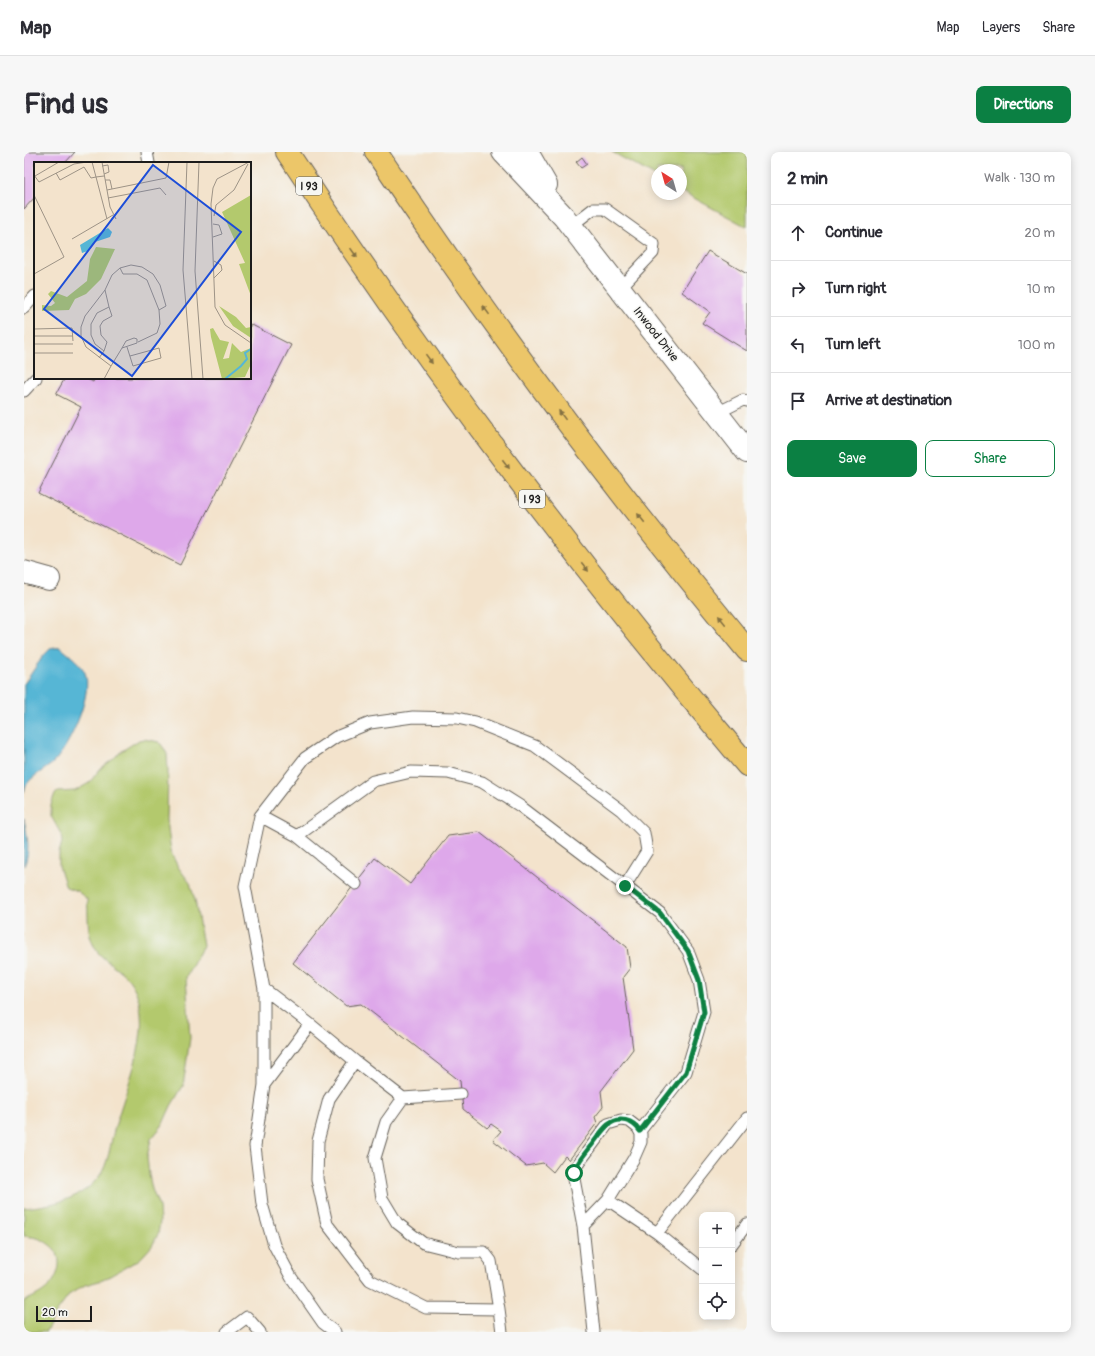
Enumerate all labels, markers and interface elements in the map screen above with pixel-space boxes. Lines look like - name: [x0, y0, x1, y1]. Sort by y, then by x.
- text: Map: [20, 16, 51, 40]
- text: Map: [937, 19, 960, 36]
- text: Layers: [982, 19, 1020, 36]
- text: Share: [1042, 19, 1075, 36]
- button: Directions: [976, 86, 1071, 123]
- text: Find us: [24, 87, 108, 122]
- inset map: [34, 162, 251, 379]
- north arrow: [651, 164, 687, 200]
- text: 2 min: [787, 168, 828, 189]
- text: Walk · 130 m: [984, 170, 1055, 186]
- road number: I 93: [296, 177, 322, 195]
- icon: ahead: [787, 222, 809, 244]
- text: Continue: [825, 223, 883, 242]
- text: 20 m: [1024, 225, 1055, 241]
- one-way arrow: [350, 247, 358, 258]
- icon: right: [787, 278, 809, 300]
- text: Turn right: [825, 279, 886, 298]
- text: 10 m: [1027, 281, 1055, 297]
- one-way arrow: [482, 304, 490, 315]
- street label: Inwood Drive: [630, 304, 682, 365]
- icon: left: [787, 334, 809, 356]
- text: Turn left: [825, 335, 881, 354]
- text: 100 m: [1018, 337, 1055, 353]
- one-way arrow: [425, 354, 433, 364]
- icon: arrive: [787, 390, 809, 412]
- text: Arrive at destination: [825, 391, 952, 410]
- one-way arrow: [558, 409, 566, 420]
- button: Save: [787, 440, 917, 477]
- button: Share: [925, 440, 1055, 477]
- one-way arrow: [501, 459, 509, 469]
- road number: I 93: [519, 490, 545, 508]
- one-way arrow: [637, 513, 645, 524]
- one-way arrow: [580, 562, 589, 573]
- one-way arrow: [718, 614, 727, 625]
- route end: [616, 877, 634, 895]
- route start: [565, 1164, 583, 1182]
- map controls: [699, 1212, 735, 1320]
- button: +: [699, 1212, 735, 1248]
- button: −: [699, 1248, 735, 1284]
- button: locate: [699, 1284, 735, 1320]
- scale bar: [36, 1304, 92, 1323]
- text: 20 m: [42, 1306, 68, 1319]

